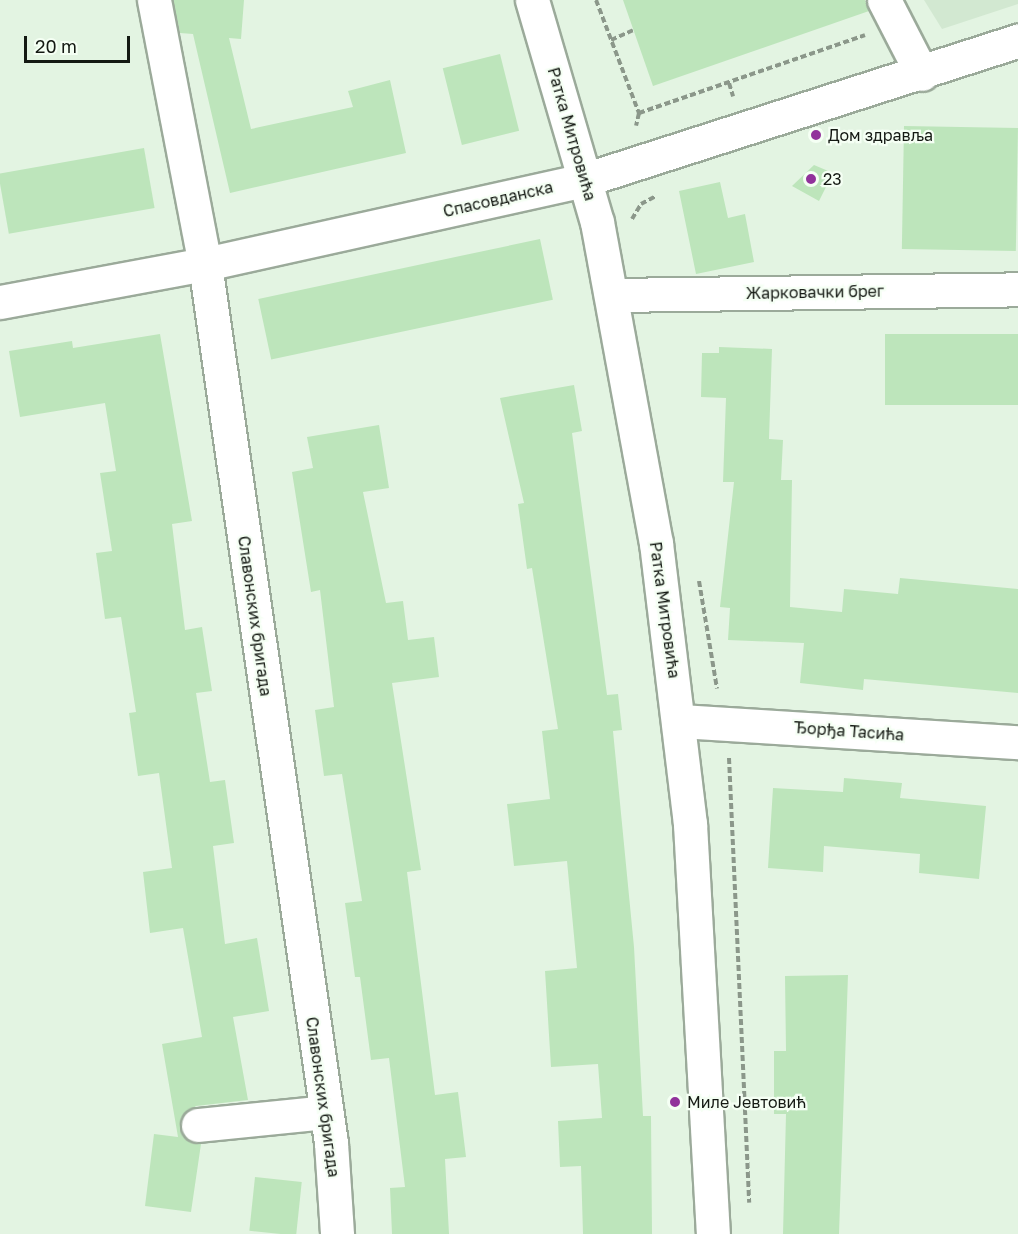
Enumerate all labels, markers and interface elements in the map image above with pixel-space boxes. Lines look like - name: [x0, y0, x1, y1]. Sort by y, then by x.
- scale bar: [27, 24, 134, 62]
- text: 20 m: [35, 35, 77, 57]
- street label: Ратка Митровића: [544, 65, 600, 203]
- place label: Дом здравља: [828, 125, 933, 145]
- marker: Дом здравља: [809, 128, 823, 142]
- place label: 23: [823, 169, 842, 189]
- marker: 23: [804, 172, 818, 186]
- street label: Спасовданска: [441, 177, 555, 221]
- street label: Жарковачки брег: [746, 281, 884, 303]
- street label: Славонских бригада: [234, 535, 276, 697]
- street label: Ратка Митровића: [646, 540, 684, 680]
- street label: Ђорђа Тасића: [793, 718, 905, 744]
- street label: Славонских бригада: [302, 1016, 344, 1178]
- place label: Миле Јевтовић: [687, 1092, 806, 1112]
- marker: Миле Јевтовић: [668, 1095, 682, 1109]

